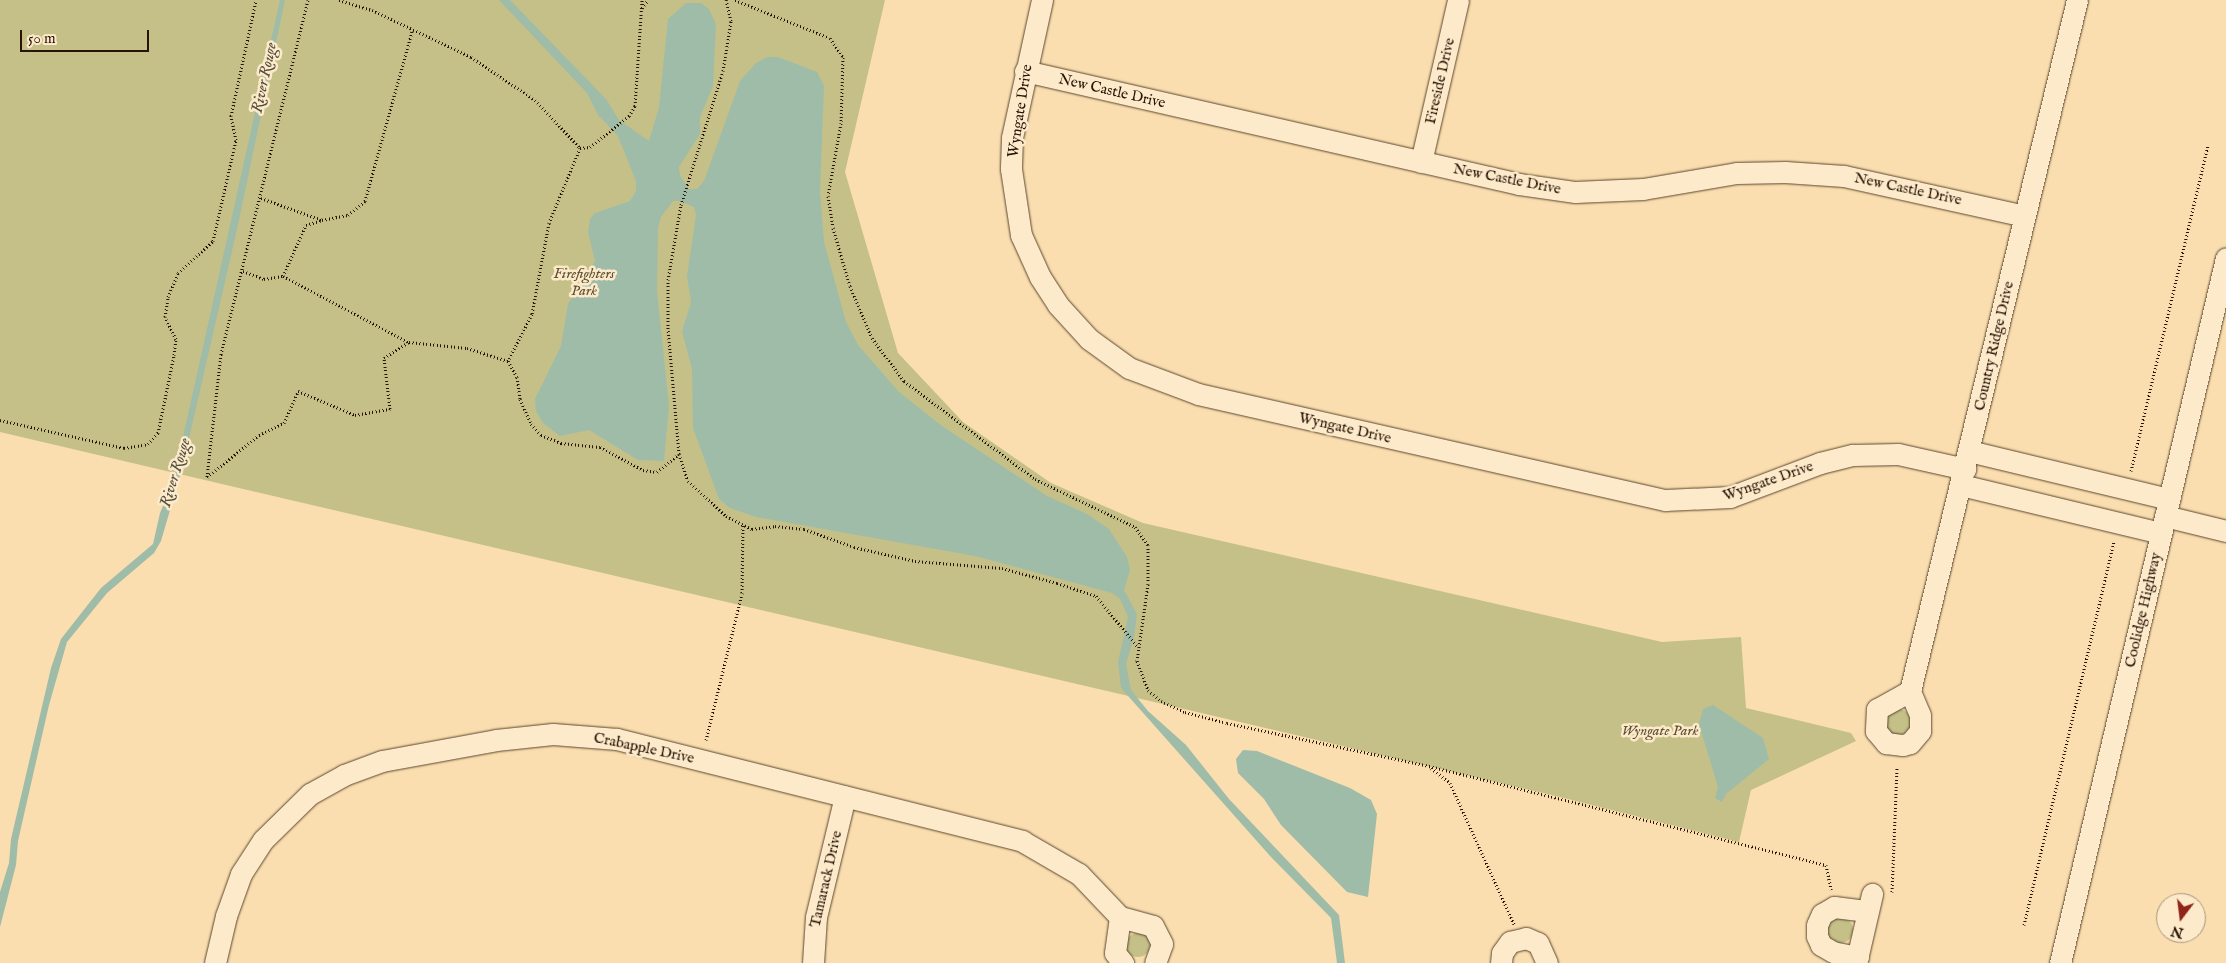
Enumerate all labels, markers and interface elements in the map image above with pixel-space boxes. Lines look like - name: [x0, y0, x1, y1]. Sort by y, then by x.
- scale bar: [22, 20, 151, 52]
- text: 50 m: [28, 29, 56, 48]
- street label: Fireside Drive: [1421, 36, 1459, 126]
- water label: River Rouge: [248, 41, 282, 115]
- street label: Wyngate Drive: [1004, 63, 1036, 159]
- street label: New Castle Drive: [1057, 70, 1167, 112]
- street label: New Castle Drive: [1452, 160, 1562, 198]
- street label: New Castle Drive: [1853, 169, 1963, 209]
- park label: Firefighters Park: [553, 264, 615, 299]
- street label: Country Ridge Drive: [1970, 280, 2018, 412]
- street label: Wyngate Drive: [1297, 409, 1393, 447]
- water label: River Rouge: [156, 436, 196, 510]
- street label: Wyngate Drive: [1720, 457, 1816, 505]
- street label: Coolidge Highway: [2121, 551, 2165, 669]
- park label: Wyngate Park: [1622, 722, 1698, 740]
- street label: Crabapple Drive: [592, 729, 696, 767]
- street label: Tamarack Drive: [806, 829, 846, 929]
- north arrow: [2156, 893, 2206, 943]
- text: N: [2169, 921, 2186, 942]

